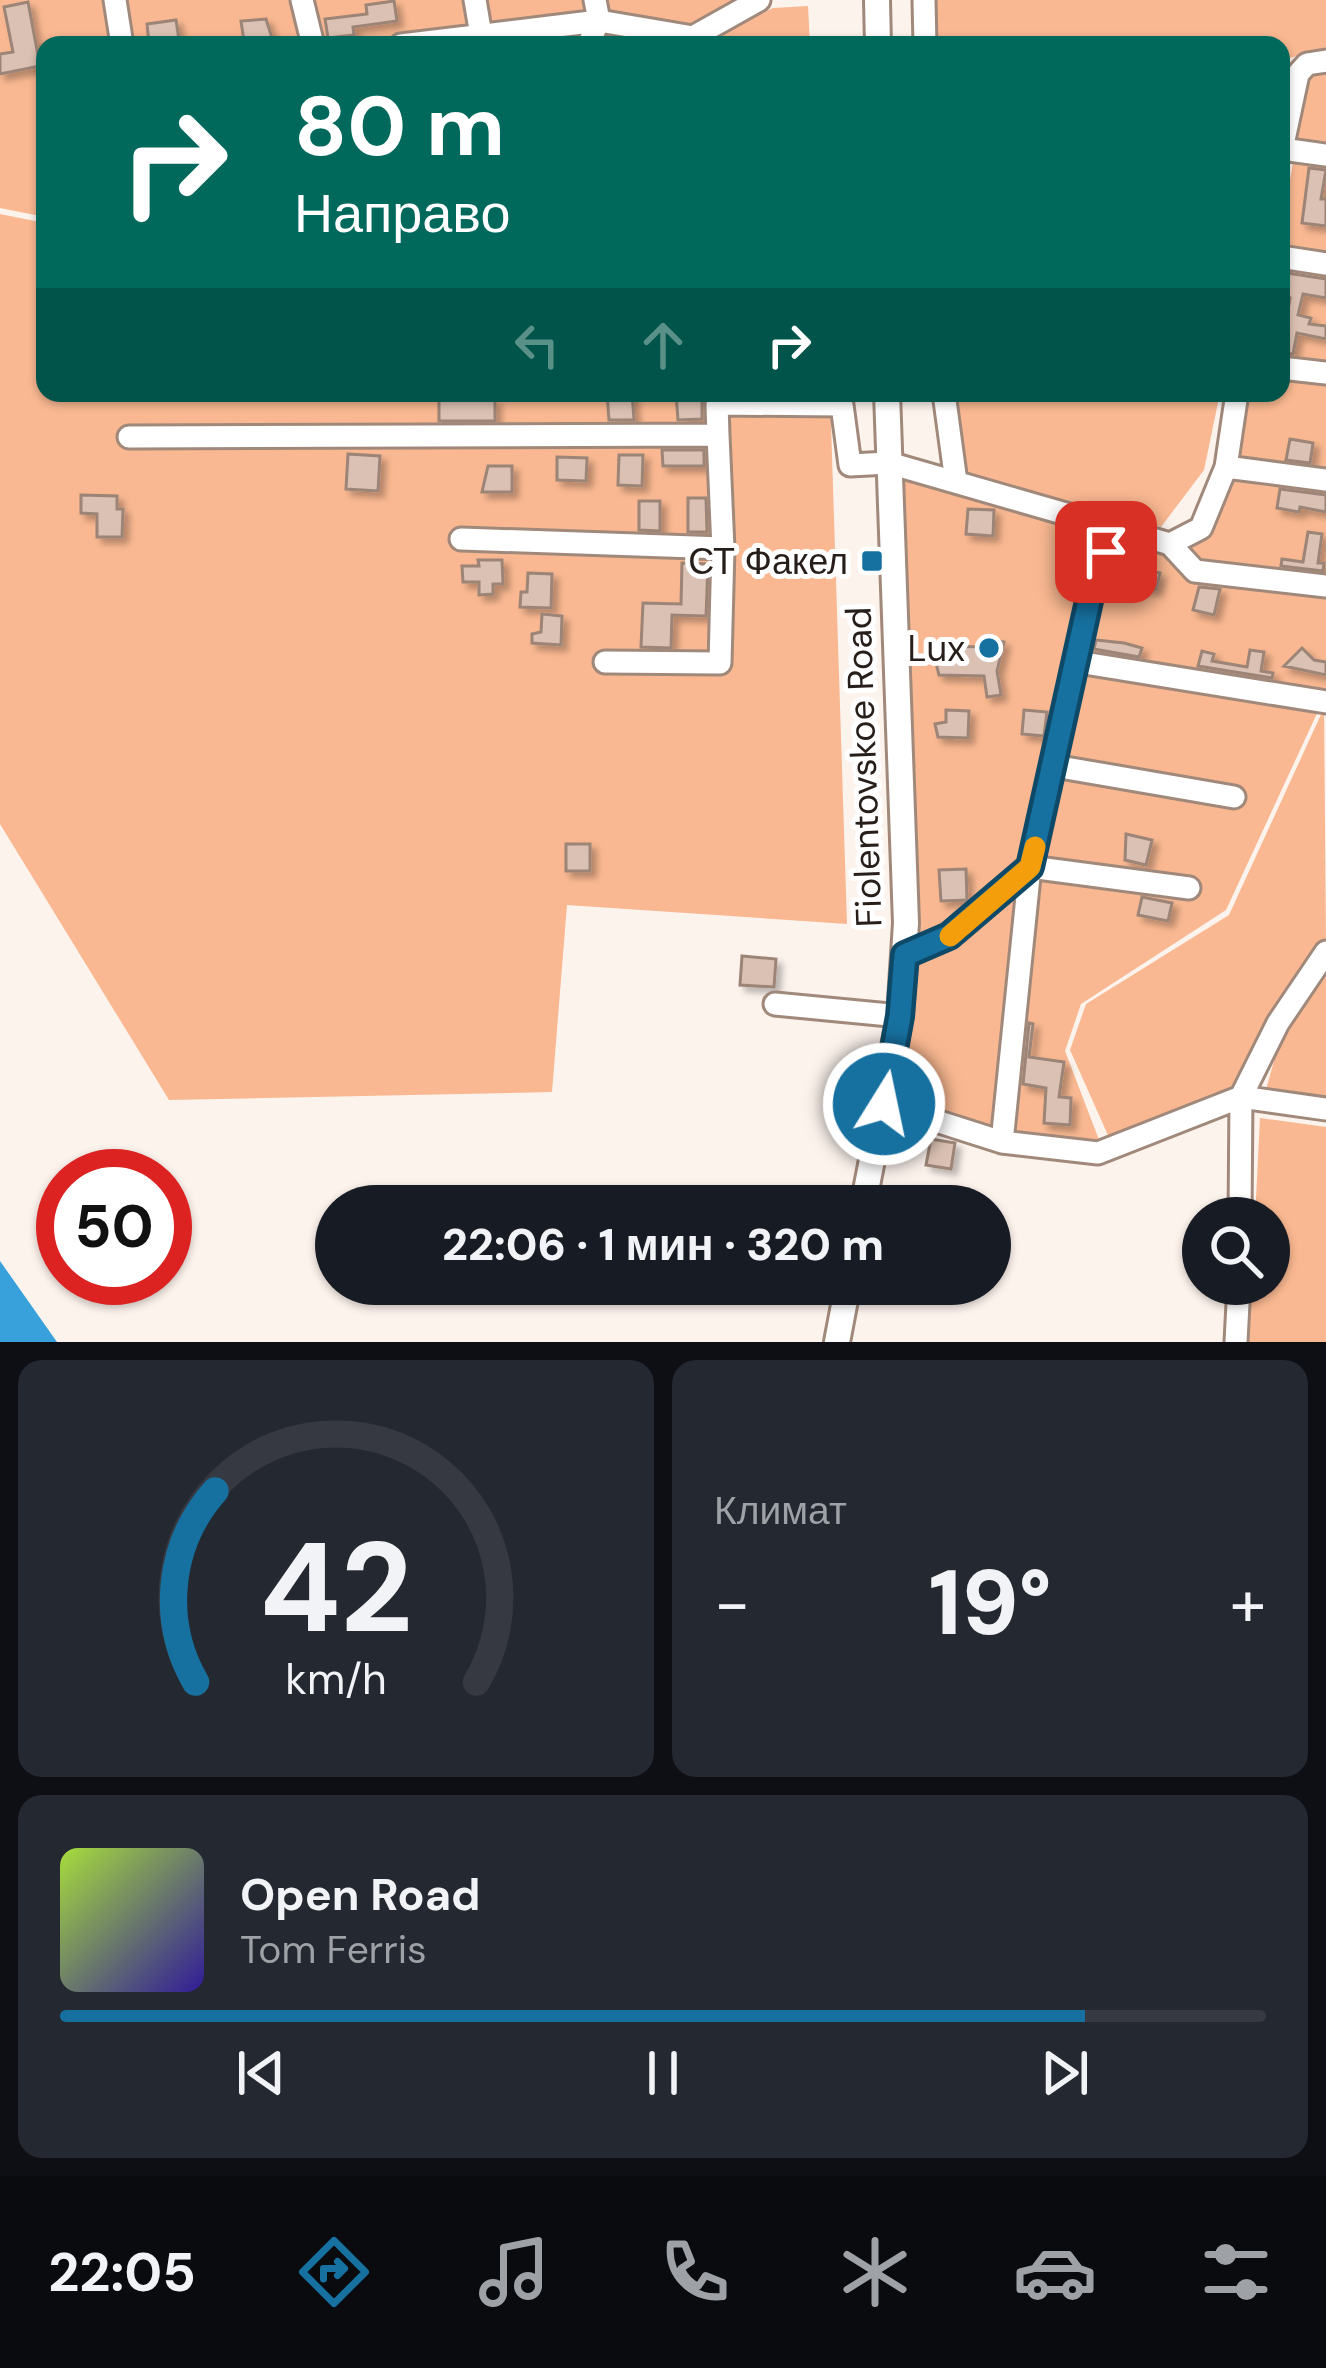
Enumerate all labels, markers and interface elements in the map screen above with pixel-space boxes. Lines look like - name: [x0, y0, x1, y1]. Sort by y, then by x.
- text: 80 m: [294, 72, 505, 181]
- icon: right: [96, 84, 252, 240]
- text: Направо: [294, 178, 510, 249]
- icon: left: [504, 312, 570, 378]
- icon: ahead: [630, 312, 696, 378]
- icon: right: [756, 312, 822, 378]
- pin: [1055, 501, 1157, 603]
- icon: arrive: [1073, 519, 1139, 585]
- place label: СТ Факел: [688, 538, 848, 585]
- marker: СТ Факел: [859, 548, 885, 574]
- street label: Fiolentovskoe Road: [834, 606, 893, 928]
- place label: Lux: [908, 625, 965, 672]
- marker: Lux: [976, 635, 1002, 661]
- position arrow: [821, 1041, 947, 1167]
- speed limit sign: 50: [36, 1149, 192, 1305]
- map controls: [1182, 1197, 1290, 1305]
- button: search: [1182, 1197, 1290, 1305]
- text: 22:06 · 1 мин · 320 m: [442, 1215, 884, 1274]
- text: Климат: [714, 1485, 847, 1536]
- text: 42: [259, 1507, 413, 1670]
- text: 19°: [928, 1545, 1052, 1662]
- text: −: [714, 1561, 750, 1646]
- text: +: [1230, 1561, 1266, 1646]
- text: km/h: [285, 1650, 387, 1706]
- text: Open Road: [240, 1865, 481, 1924]
- text: Tom Ferris: [240, 1924, 427, 1975]
- icon: previous: [228, 2040, 294, 2106]
- icon: pause: [630, 2040, 696, 2106]
- icon: next: [1032, 2040, 1098, 2106]
- icon: directions: [292, 2230, 376, 2314]
- icon: music: [472, 2230, 556, 2314]
- icon: phone: [653, 2230, 737, 2314]
- icon: climate: [833, 2230, 917, 2314]
- icon: car: [1013, 2230, 1097, 2314]
- icon: filters: [1194, 2230, 1278, 2314]
- text: 22:05: [48, 2237, 196, 2308]

